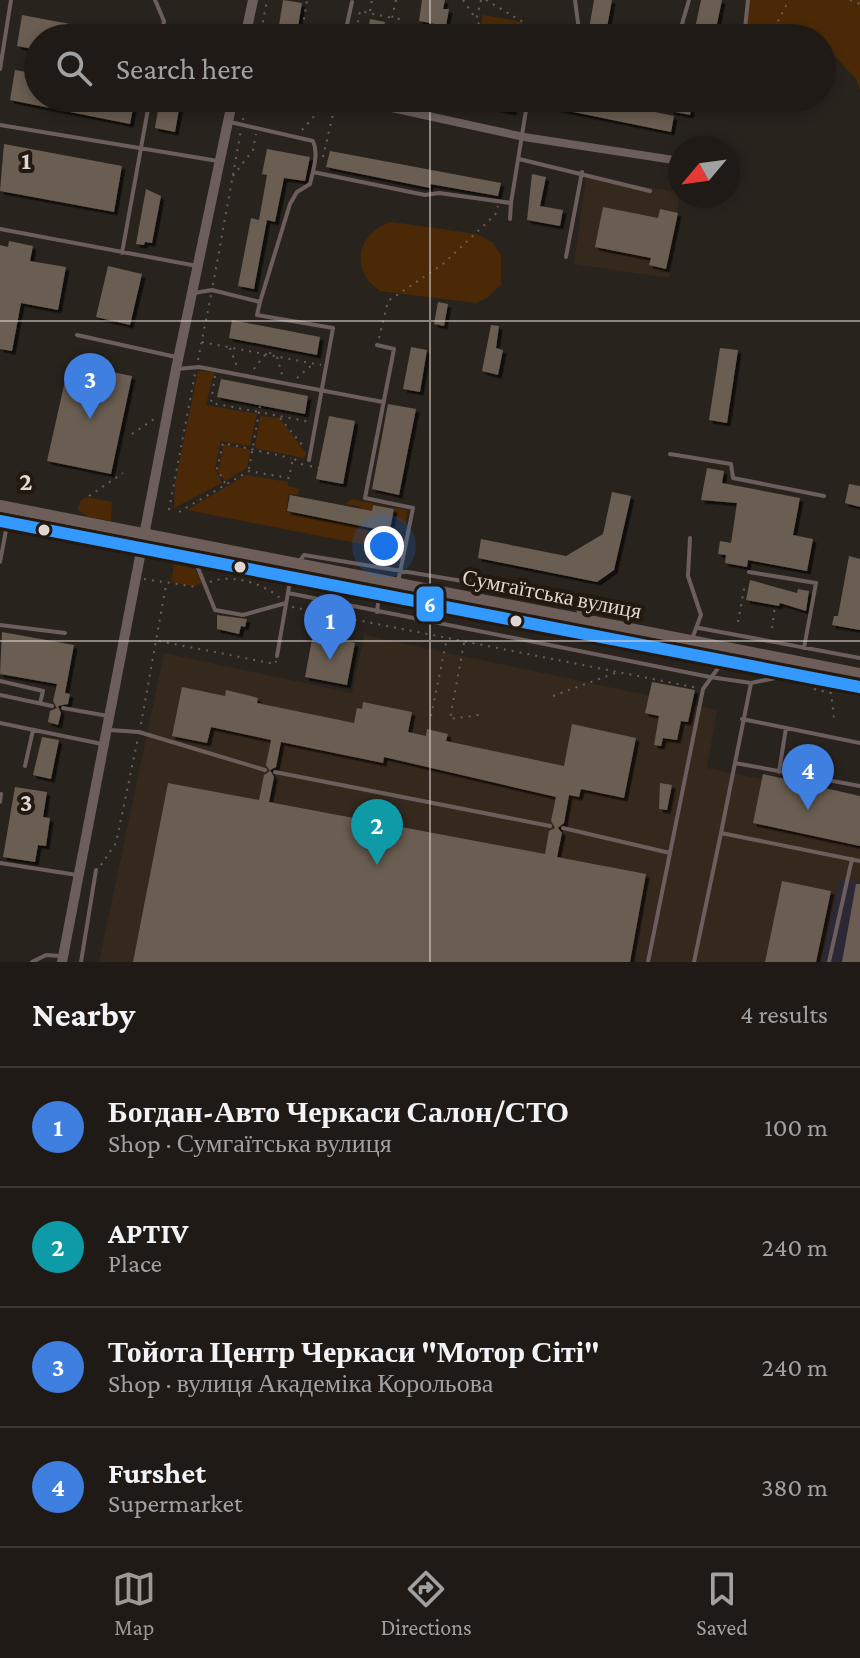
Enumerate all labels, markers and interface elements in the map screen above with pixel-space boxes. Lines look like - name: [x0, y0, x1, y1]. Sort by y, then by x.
- search box: [24, 24, 836, 112]
- icon: search: [52, 46, 96, 90]
- text: Search here: [116, 52, 254, 85]
- north arrow: [668, 136, 740, 208]
- text: 1: [21, 146, 31, 175]
- pin: 3: [64, 353, 116, 419]
- text: 2: [19, 467, 33, 496]
- unlabelled marker: [36, 522, 52, 538]
- your location: [364, 526, 404, 566]
- unlabelled marker: [232, 559, 248, 575]
- street label: Сумгаїтська вулиця: [460, 564, 644, 624]
- line badge: 6: [415, 585, 445, 623]
- text: 6: [424, 592, 436, 617]
- pin: 1: [304, 594, 356, 660]
- unlabelled marker: [508, 613, 524, 629]
- pin: 4: [782, 744, 834, 810]
- text: 3: [20, 788, 32, 817]
- pin: 2: [351, 799, 403, 865]
- text: Nearby: [32, 996, 135, 1033]
- text: 4 results: [740, 1000, 828, 1029]
- text: Богдан-Авто Черкаси Салон/СТО: [108, 1095, 569, 1128]
- text: 1: [53, 1113, 63, 1142]
- text: 100 m: [764, 1113, 828, 1142]
- text: Shop · Сумгаїтська вулиця: [108, 1129, 392, 1158]
- text: APTIV: [108, 1216, 188, 1249]
- text: 2: [51, 1233, 65, 1262]
- text: 240 m: [762, 1233, 828, 1262]
- text: Place: [108, 1249, 162, 1278]
- text: Тойота Центр Черкаси "Мотор Сіті": [108, 1335, 600, 1368]
- text: 3: [52, 1353, 64, 1382]
- text: 240 m: [762, 1353, 828, 1382]
- text: Shop · вулиця Академіка Корольова: [108, 1369, 493, 1398]
- text: Furshet: [108, 1456, 206, 1489]
- text: 4: [51, 1473, 65, 1502]
- text: 380 m: [761, 1473, 828, 1502]
- text: Supermarket: [108, 1489, 243, 1518]
- tab: Map: [112, 1567, 156, 1640]
- tab: Directions: [381, 1567, 472, 1640]
- tab: Saved: [696, 1567, 748, 1640]

